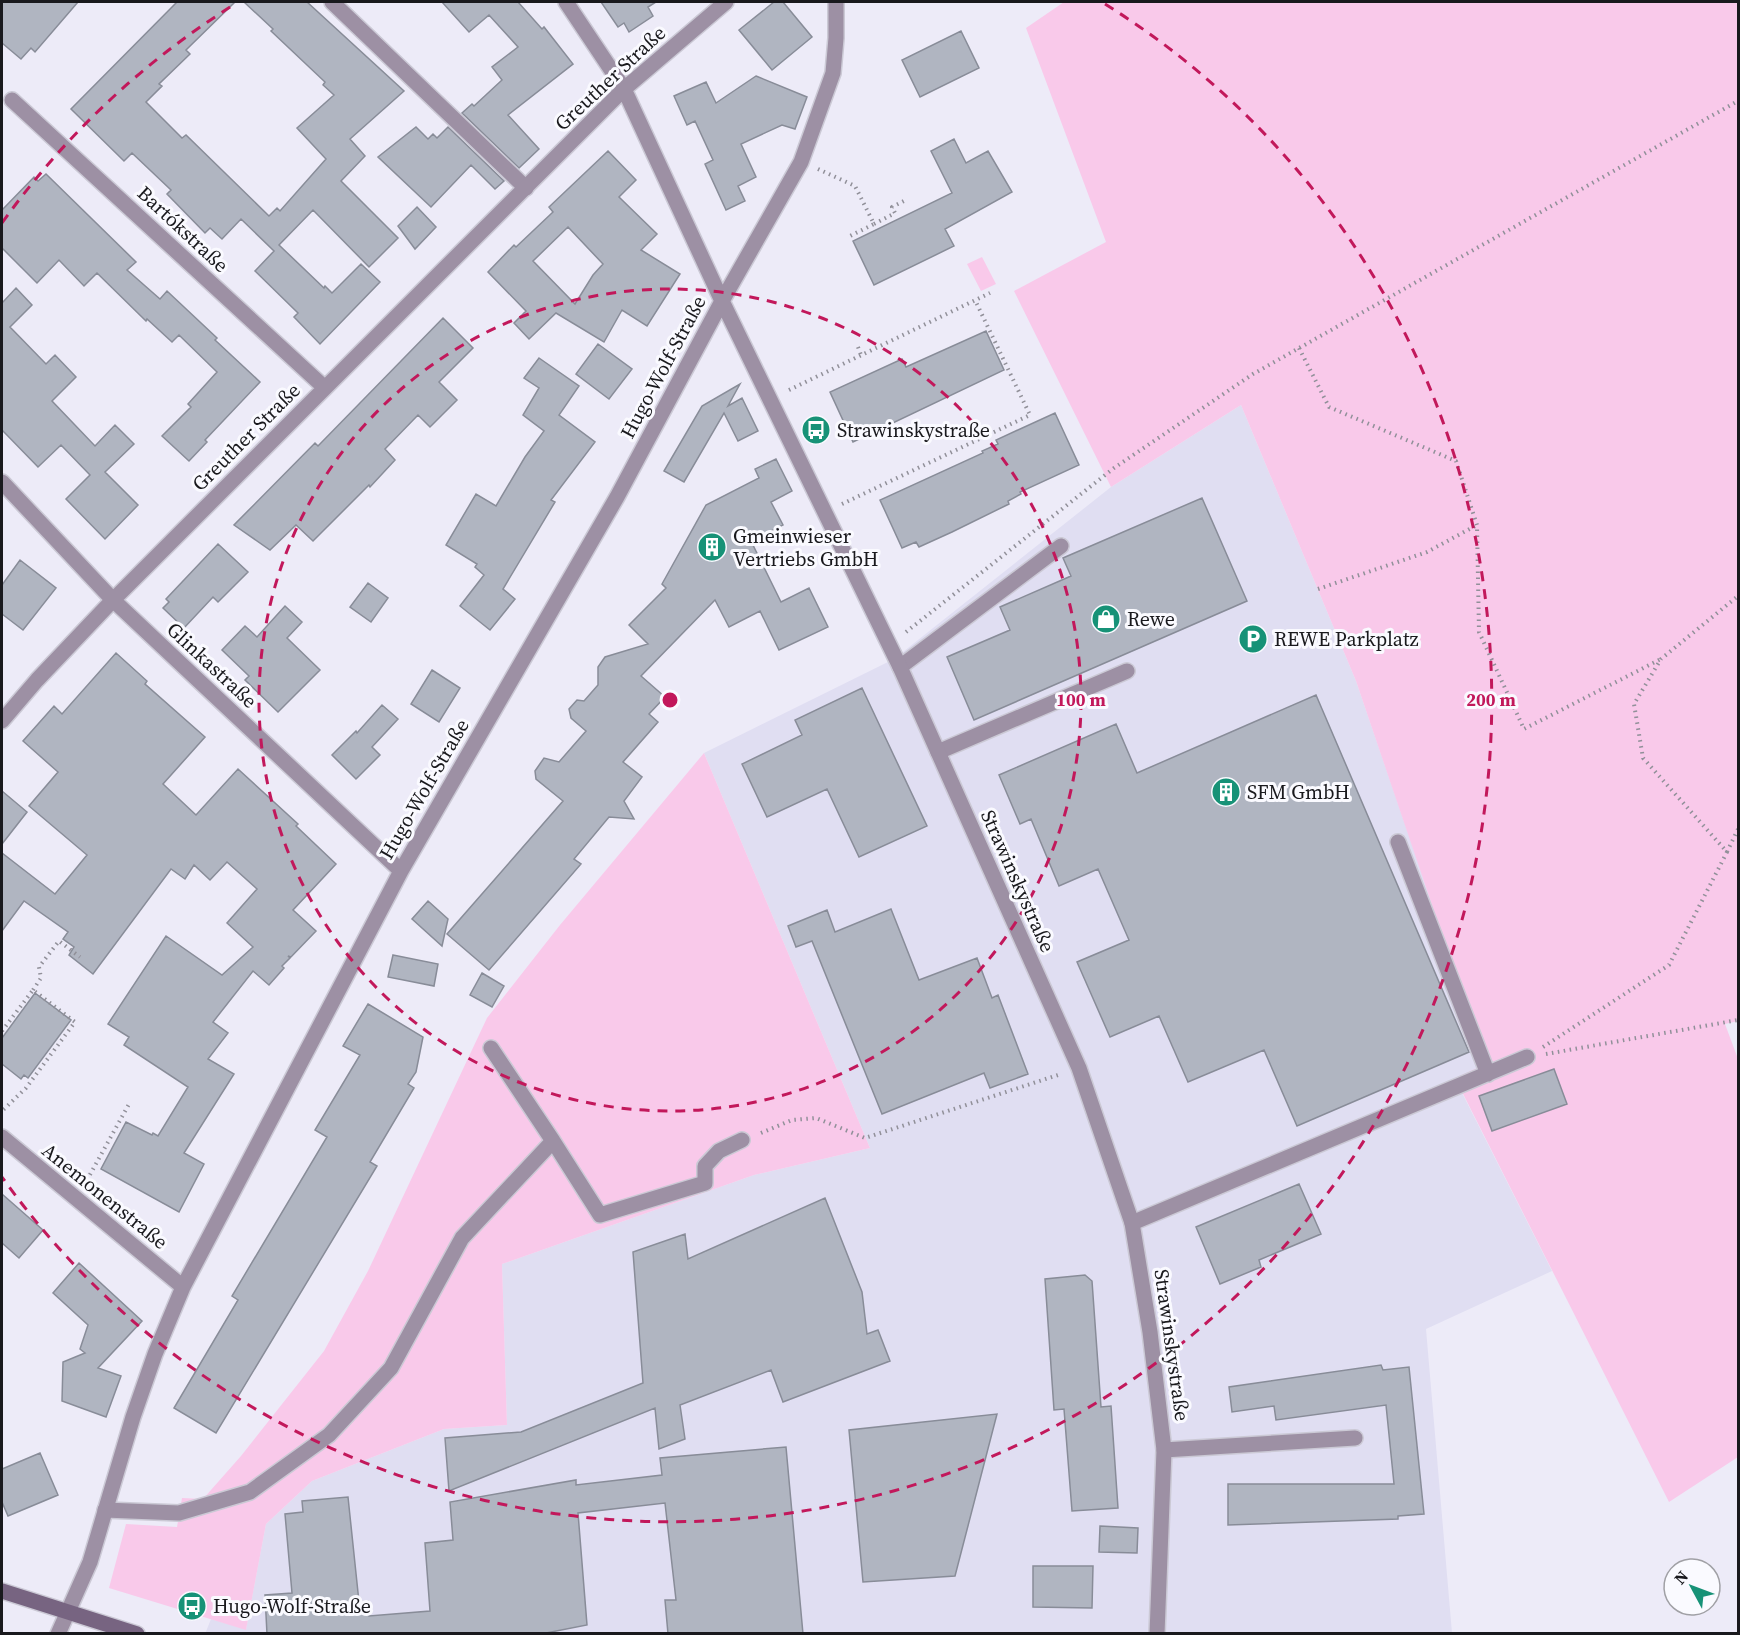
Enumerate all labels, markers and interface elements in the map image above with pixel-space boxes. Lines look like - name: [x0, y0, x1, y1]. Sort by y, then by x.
- street label: Greuther Straße: [548, 19, 672, 137]
- street label: Bartókstraße: [131, 179, 235, 279]
- street label: Hugo-Wolf-Straße: [614, 291, 712, 443]
- street label: Greuther Straße: [186, 377, 306, 497]
- bus stop icon: Strawinskystraße: [800, 414, 832, 446]
- place label: Strawinskystraße: [837, 416, 990, 444]
- place label: Gmeinwieser Vertriebs GmbH: [733, 522, 878, 573]
- building icon: Gmeinwieser Vertriebs GmbH: [696, 531, 728, 563]
- shop icon: Rewe: [1090, 603, 1122, 635]
- place label: Rewe: [1127, 605, 1175, 633]
- street label: Glinkastraße: [161, 616, 263, 714]
- parking icon: REWE Parkplatz: [1237, 623, 1269, 655]
- place label: REWE Parkplatz: [1274, 625, 1419, 653]
- text: 100 m: [1056, 687, 1106, 712]
- text: 200 m: [1466, 687, 1516, 712]
- centre of rings: [660, 690, 680, 710]
- street label: Hugo-Wolf-Straße: [372, 714, 476, 864]
- building icon: SFM GmbH: [1210, 776, 1242, 808]
- place label: SFM GmbH: [1247, 778, 1350, 806]
- street label: Strawinskystraße: [974, 805, 1062, 957]
- street label: Anemonenstraße: [36, 1136, 174, 1256]
- street label: Strawinskystraße: [1147, 1267, 1197, 1423]
- north arrow: [1662, 1557, 1722, 1617]
- text: N: [1669, 1565, 1693, 1589]
- bus stop icon: Hugo-Wolf-Straße: [176, 1590, 208, 1622]
- place label: Hugo-Wolf-Straße: [213, 1592, 371, 1620]

